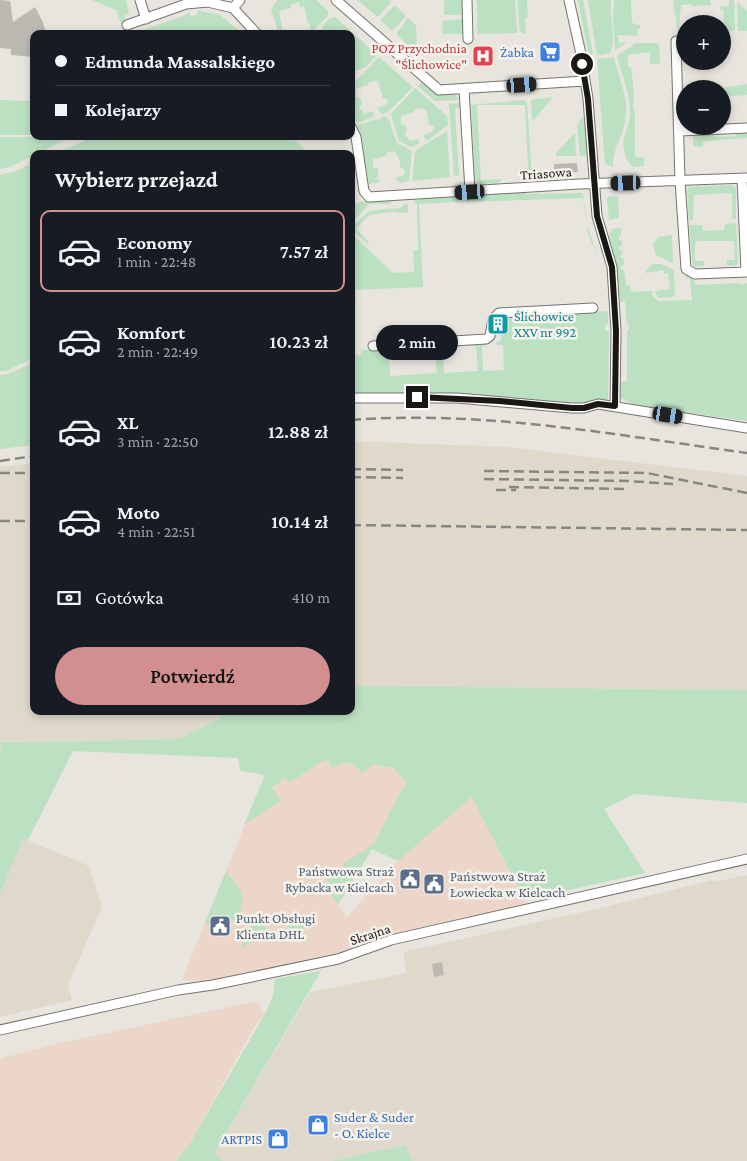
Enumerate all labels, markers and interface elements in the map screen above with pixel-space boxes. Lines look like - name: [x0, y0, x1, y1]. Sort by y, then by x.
- map controls: [676, 15, 731, 135]
- button: +: [676, 15, 731, 70]
- place label: POZ Przychodnia "Ślichowice": [371, 40, 468, 72]
- supermarket icon: Żabka: [538, 40, 562, 64]
- hospital icon: POZ Przychodnia "Ślichowice": [471, 44, 495, 68]
- place label: Żabka: [500, 44, 535, 60]
- text: Edmunda Massalskiego: [85, 51, 275, 72]
- route start: [571, 53, 593, 75]
- car: [506, 76, 537, 94]
- button: −: [676, 80, 731, 135]
- text: Kolejarzy: [85, 99, 161, 120]
- street label: Triasowa: [520, 163, 573, 183]
- text: Wybierz przejazd: [55, 167, 218, 192]
- car: [610, 175, 641, 191]
- car: [454, 184, 485, 200]
- icon: car: [57, 229, 102, 274]
- text: Economy: [117, 232, 192, 253]
- text: 7.57 zł: [280, 241, 328, 262]
- text: 1 min · 22:48: [117, 253, 196, 270]
- place label: Ślichowice XXV nr 992: [514, 308, 576, 340]
- building icon: Ślichowice XXV nr 992: [486, 312, 510, 336]
- icon: car: [57, 319, 102, 364]
- text: Komfort: [117, 322, 185, 343]
- callout: 2 min: [376, 324, 458, 360]
- text: 10.23 zł: [269, 331, 328, 352]
- text: 2 min: [398, 334, 436, 351]
- text: 2 min · 22:49: [117, 343, 198, 360]
- route end: [406, 386, 428, 408]
- car: [652, 405, 683, 425]
- icon: car: [57, 409, 102, 454]
- text: XL: [117, 412, 139, 433]
- text: 12.88 zł: [268, 421, 328, 442]
- text: 3 min · 22:50: [117, 433, 199, 450]
- icon: car: [57, 499, 102, 544]
- text: Moto: [117, 502, 160, 523]
- text: 10.14 zł: [271, 511, 328, 532]
- text: 4 min · 22:51: [117, 523, 195, 540]
- icon: cash: [55, 584, 83, 612]
- text: Gotówka: [95, 587, 164, 608]
- text: 410 m: [292, 589, 330, 606]
- button: Potwierdź: [55, 647, 330, 705]
- place label: Państwowa Straż Rybacka w Kielcach: [285, 863, 394, 895]
- public building icon: Państwowa Straż Rybacka w Kielcach: [398, 867, 422, 891]
- place label: Państwowa Straż Łowiecka w Kielcach: [450, 868, 566, 900]
- public building icon: Państwowa Straż Łowiecka w Kielcach: [422, 872, 446, 896]
- place label: Punkt Obsługi Klienta DHL: [236, 910, 316, 942]
- public building icon: Punkt Obsługi Klienta DHL: [208, 914, 232, 938]
- street label: Skrajna: [348, 920, 393, 949]
- place label: Suder & Suder - O. Kielce: [334, 1109, 414, 1141]
- shop icon: Suder & Suder - O. Kielce: [306, 1113, 330, 1137]
- shop icon: ARTPIS: [266, 1127, 290, 1151]
- place label: ARTPIS: [221, 1131, 262, 1147]

